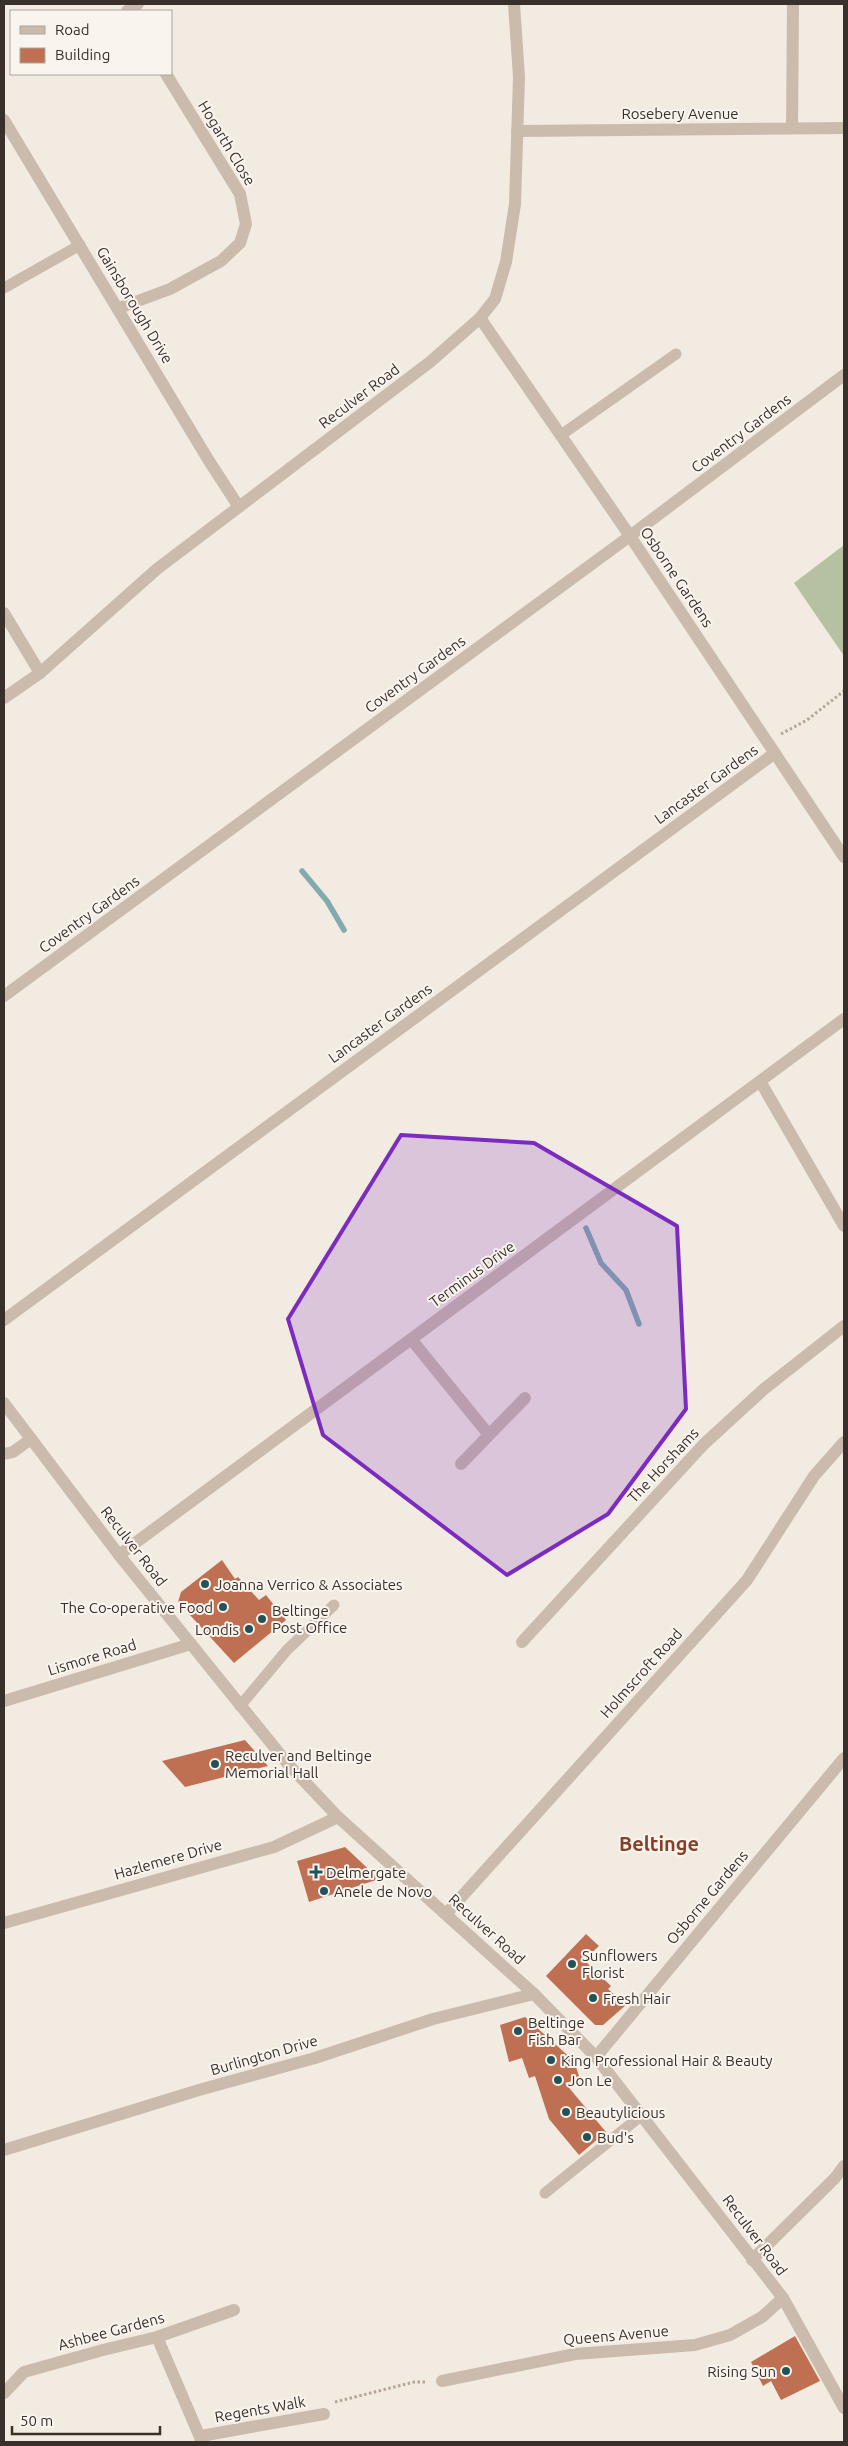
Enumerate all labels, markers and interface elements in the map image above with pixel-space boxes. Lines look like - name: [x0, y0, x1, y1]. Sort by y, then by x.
- legend: [10, 10, 172, 75]
- text: Road: [55, 21, 90, 38]
- text: Building: [55, 46, 110, 63]
- street label: Hogarth Close: [195, 98, 259, 188]
- street label: Rosebery Avenue: [621, 105, 739, 122]
- street label: Gainsborough Drive: [93, 244, 177, 366]
- street label: Reculver Road: [315, 360, 403, 432]
- street label: Coventry Gardens: [688, 390, 794, 476]
- street label: Osborne Gardens: [637, 524, 717, 630]
- street label: Coventry Gardens: [361, 632, 469, 716]
- street label: Lancaster Gardens: [651, 741, 761, 827]
- street label: Coventry Gardens: [35, 872, 143, 956]
- street label: Lancaster Gardens: [325, 980, 435, 1066]
- street label: Terminus Drive: [426, 1238, 518, 1310]
- street label: The Horshams: [624, 1424, 702, 1506]
- street label: Reculver Road: [98, 1503, 170, 1589]
- place label: Joanna Verrico & Associates: [215, 1576, 403, 1593]
- marker: Joanna Verrico & Associates: [199, 1578, 211, 1590]
- place label: The Co-operative Food: [60, 1599, 213, 1616]
- marker: The Co-operative Food: [217, 1601, 229, 1613]
- place label: Beltinge Post Office: [272, 1602, 347, 1636]
- marker: Beltinge Post Office: [256, 1613, 268, 1625]
- place label: Londis: [195, 1621, 239, 1638]
- marker: Londis: [243, 1623, 255, 1635]
- street label: Holmscroft Road: [597, 1625, 685, 1721]
- street label: Lismore Road: [46, 1635, 138, 1679]
- place label: Reculver and Beltinge Memorial Hall: [225, 1747, 372, 1781]
- marker: Reculver and Beltinge Memorial Hall: [209, 1758, 221, 1770]
- district label: Beltinge: [619, 1832, 699, 1855]
- street label: Hazlemere Drive: [112, 1835, 224, 1883]
- street label: Osborne Gardens: [663, 1847, 751, 1947]
- place label: Delmergate: [326, 1864, 406, 1881]
- marker: Delmergate: [310, 1866, 322, 1878]
- place label: Anele de Novo: [334, 1883, 432, 1900]
- marker: Anele de Novo: [318, 1885, 330, 1897]
- street label: Reculver Road: [446, 1890, 528, 1968]
- place label: Sunflowers Florist: [582, 1947, 658, 1981]
- marker: Sunflowers Florist: [566, 1958, 578, 1970]
- place label: Fresh Hair: [603, 1990, 671, 2007]
- marker: Fresh Hair: [587, 1992, 599, 2004]
- place label: Beltinge Fish Bar: [528, 2014, 585, 2048]
- marker: Beltinge Fish Bar: [512, 2025, 524, 2037]
- street label: Burlington Drive: [208, 2032, 320, 2078]
- place label: King Professional Hair & Beauty: [561, 2052, 773, 2069]
- marker: King Professional Hair & Beauty: [545, 2054, 557, 2066]
- place label: Jon Le: [568, 2072, 612, 2089]
- marker: Jon Le: [552, 2074, 564, 2086]
- place label: Beautylicious: [576, 2104, 665, 2121]
- marker: Beautylicious: [560, 2106, 572, 2118]
- place label: Bud's: [597, 2129, 634, 2146]
- marker: Bud's: [581, 2131, 593, 2143]
- street label: Reculver Road: [719, 2191, 791, 2279]
- street label: Ashbee Gardens: [56, 2309, 166, 2353]
- street label: Queens Avenue: [563, 2322, 669, 2348]
- place label: Rising Sun: [707, 2363, 776, 2380]
- marker: Rising Sun: [780, 2365, 792, 2377]
- street label: Regents Walk: [213, 2393, 307, 2425]
- scale bar: [12, 2404, 160, 2436]
- text: 50 m: [20, 2412, 53, 2429]

